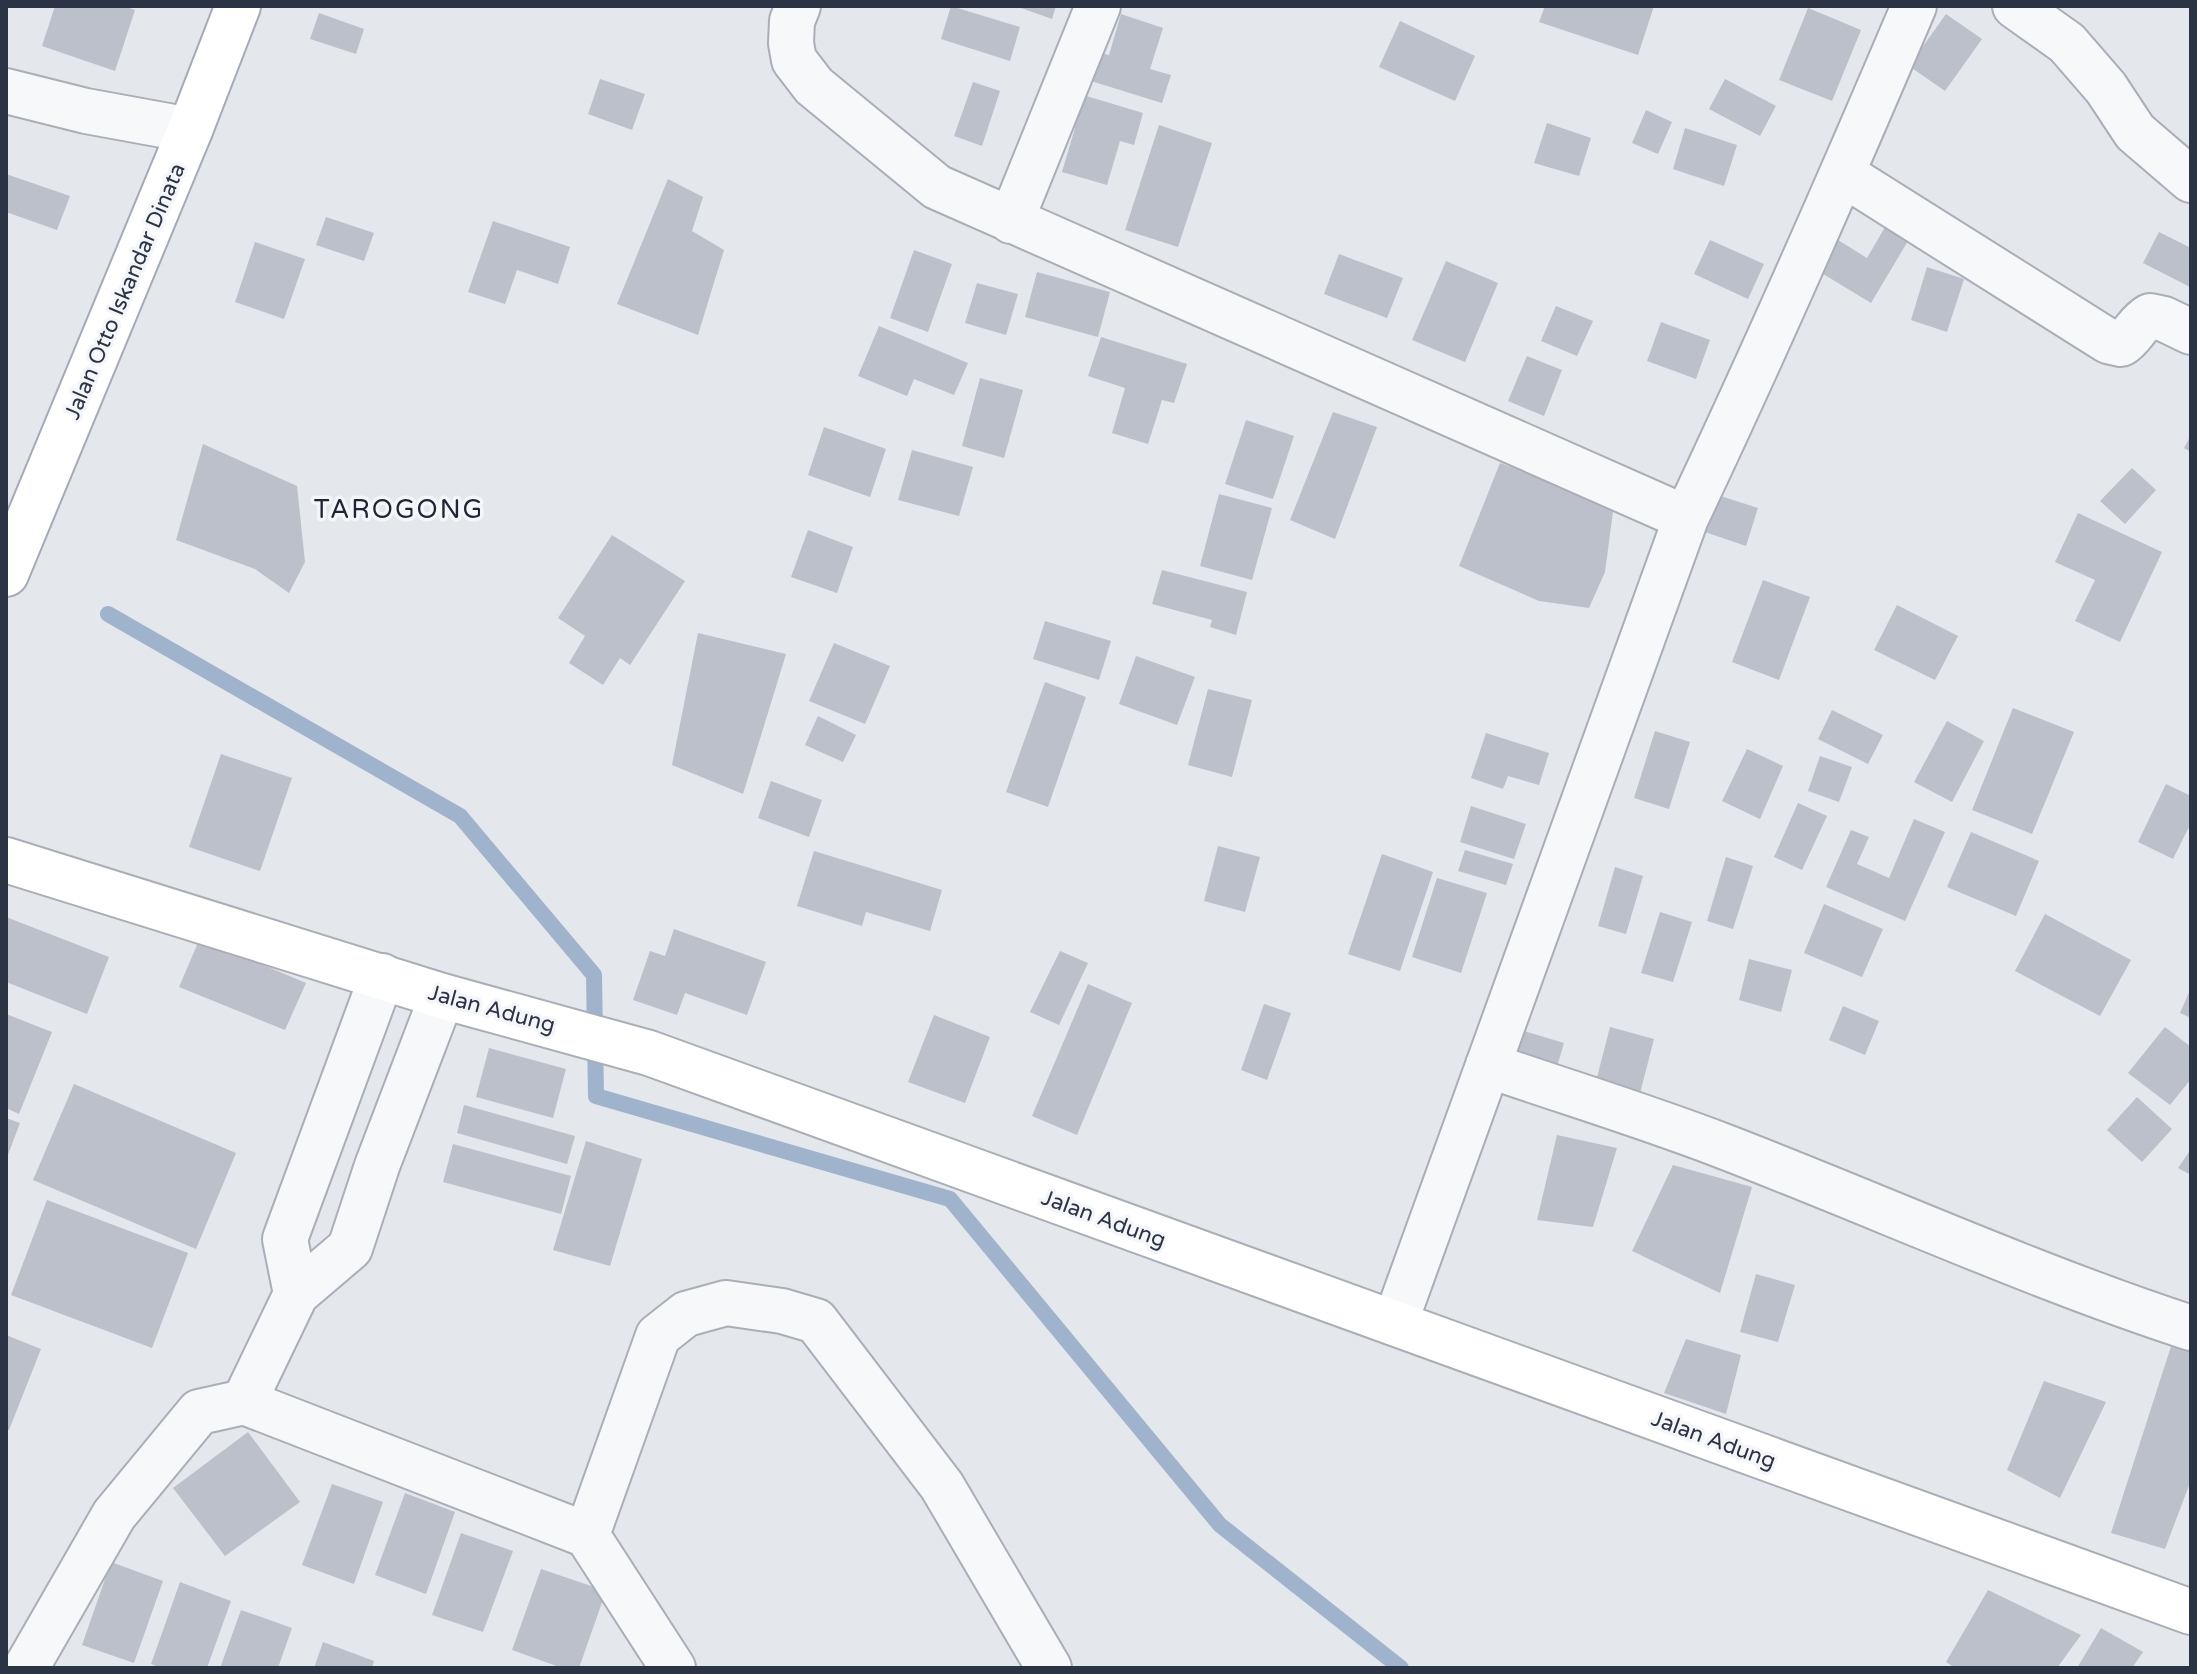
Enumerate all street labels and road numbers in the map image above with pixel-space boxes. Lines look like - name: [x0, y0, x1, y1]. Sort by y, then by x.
- street label: Jalan Otto Iskandar Dinata: [59, 159, 191, 423]
- street label: Jalan Adung: [425, 980, 558, 1038]
- street label: Jalan Adung: [1038, 1184, 1169, 1253]
- street label: Jalan Adung: [1648, 1405, 1779, 1474]

